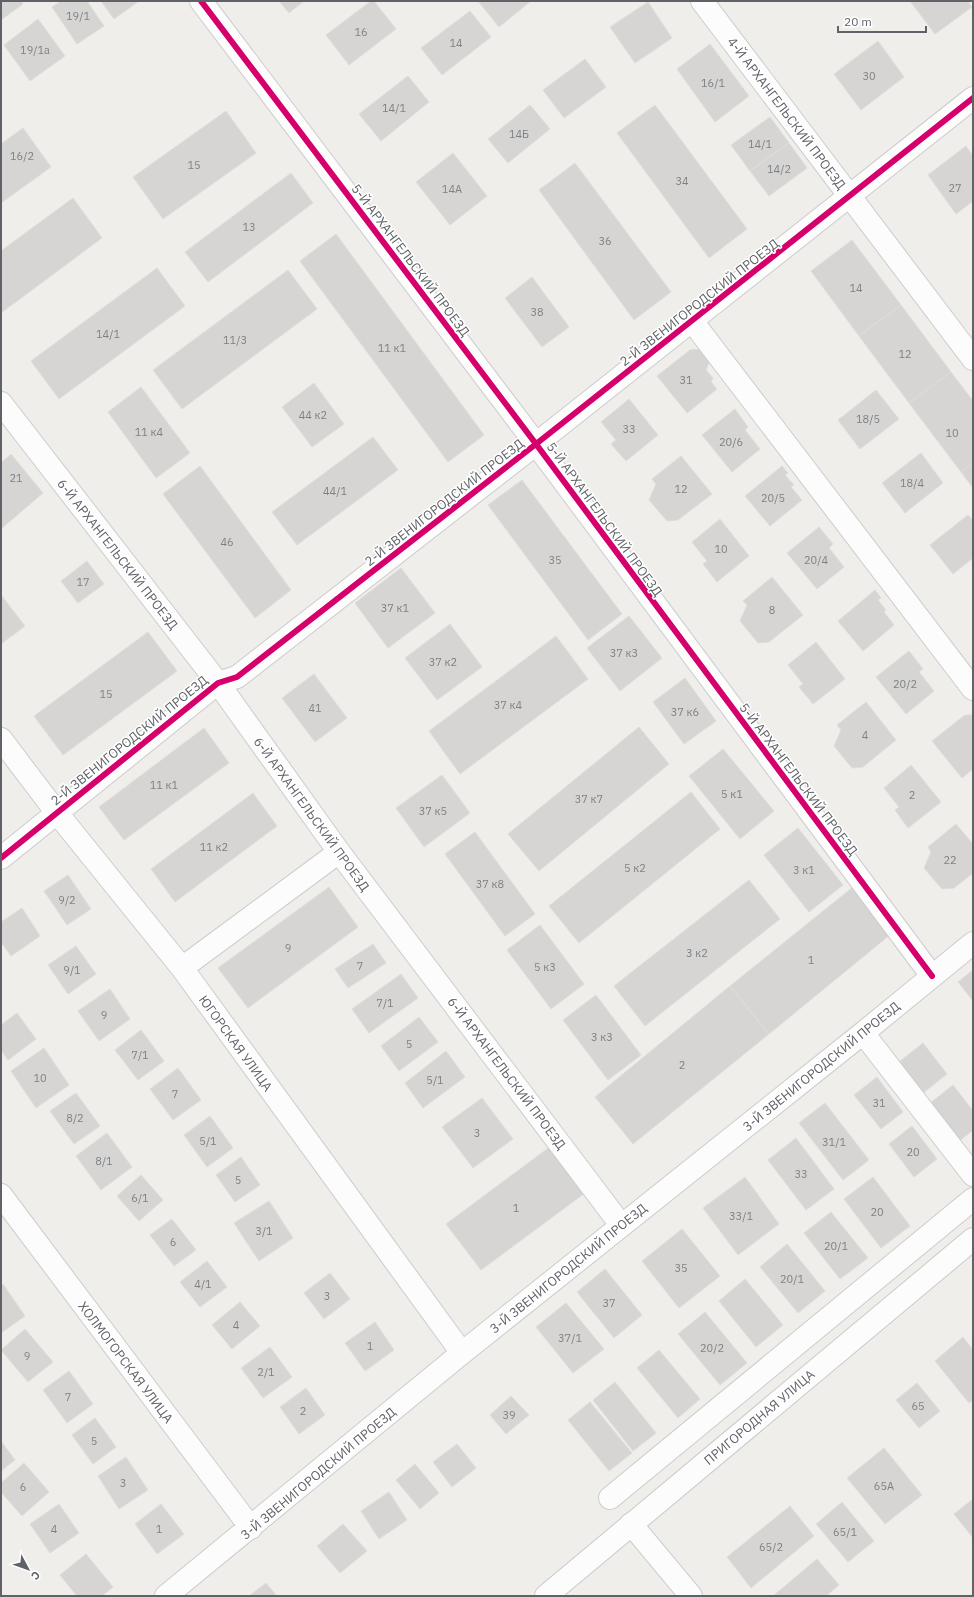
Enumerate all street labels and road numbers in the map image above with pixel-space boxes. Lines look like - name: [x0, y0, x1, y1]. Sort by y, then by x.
- street label: 4-Й АРХАНГЕЛЬСКИЙ ПРОЕЗД: [724, 34, 850, 193]
- street label: 5-Й АРХАНГЕЛЬСКИЙ ПРОЕЗД: [348, 181, 474, 340]
- street label: 2-Й ЗВЕНИГОРОДСКИЙ ПРОЕЗД: [616, 235, 783, 370]
- street label: 2-Й ЗВЕНИГОРОДСКИЙ ПРОЕЗД: [361, 435, 528, 570]
- street label: 5-Й АРХАНГЕЛЬСКИЙ ПРОЕЗД: [543, 439, 667, 600]
- street label: 6-Й АРХАНГЕЛЬСКИЙ ПРОЕЗД: [53, 475, 182, 634]
- street label: 2-Й ЗВЕНИГОРОДСКИЙ ПРОЕЗД: [47, 671, 212, 809]
- street label: 5-Й АРХАНГЕЛЬСКИЙ ПРОЕЗД: [736, 700, 862, 859]
- street label: 6-Й АРХАНГЕЛЬСКИЙ ПРОЕЗД: [250, 734, 374, 895]
- street label: ЮГОРСКАЯ УЛИЦА: [195, 992, 277, 1095]
- street label: 6-Й АРХАНГЕЛЬСКИЙ ПРОЕЗД: [444, 994, 570, 1153]
- street label: 3-Й ЗВЕНИГОРОДСКИЙ ПРОЕЗД: [739, 997, 904, 1135]
- street label: 3-Й ЗВЕНИГОРОДСКИЙ ПРОЕЗД: [486, 1199, 651, 1337]
- street label: ХОЛМОГОРСКАЯ УЛИЦА: [74, 1298, 177, 1427]
- street label: ПРИГОРОДНАЯ УЛИЦА: [700, 1366, 819, 1469]
- street label: 3-Й ЗВЕНИГОРОДСКИЙ ПРОЕЗД: [237, 1403, 400, 1543]

